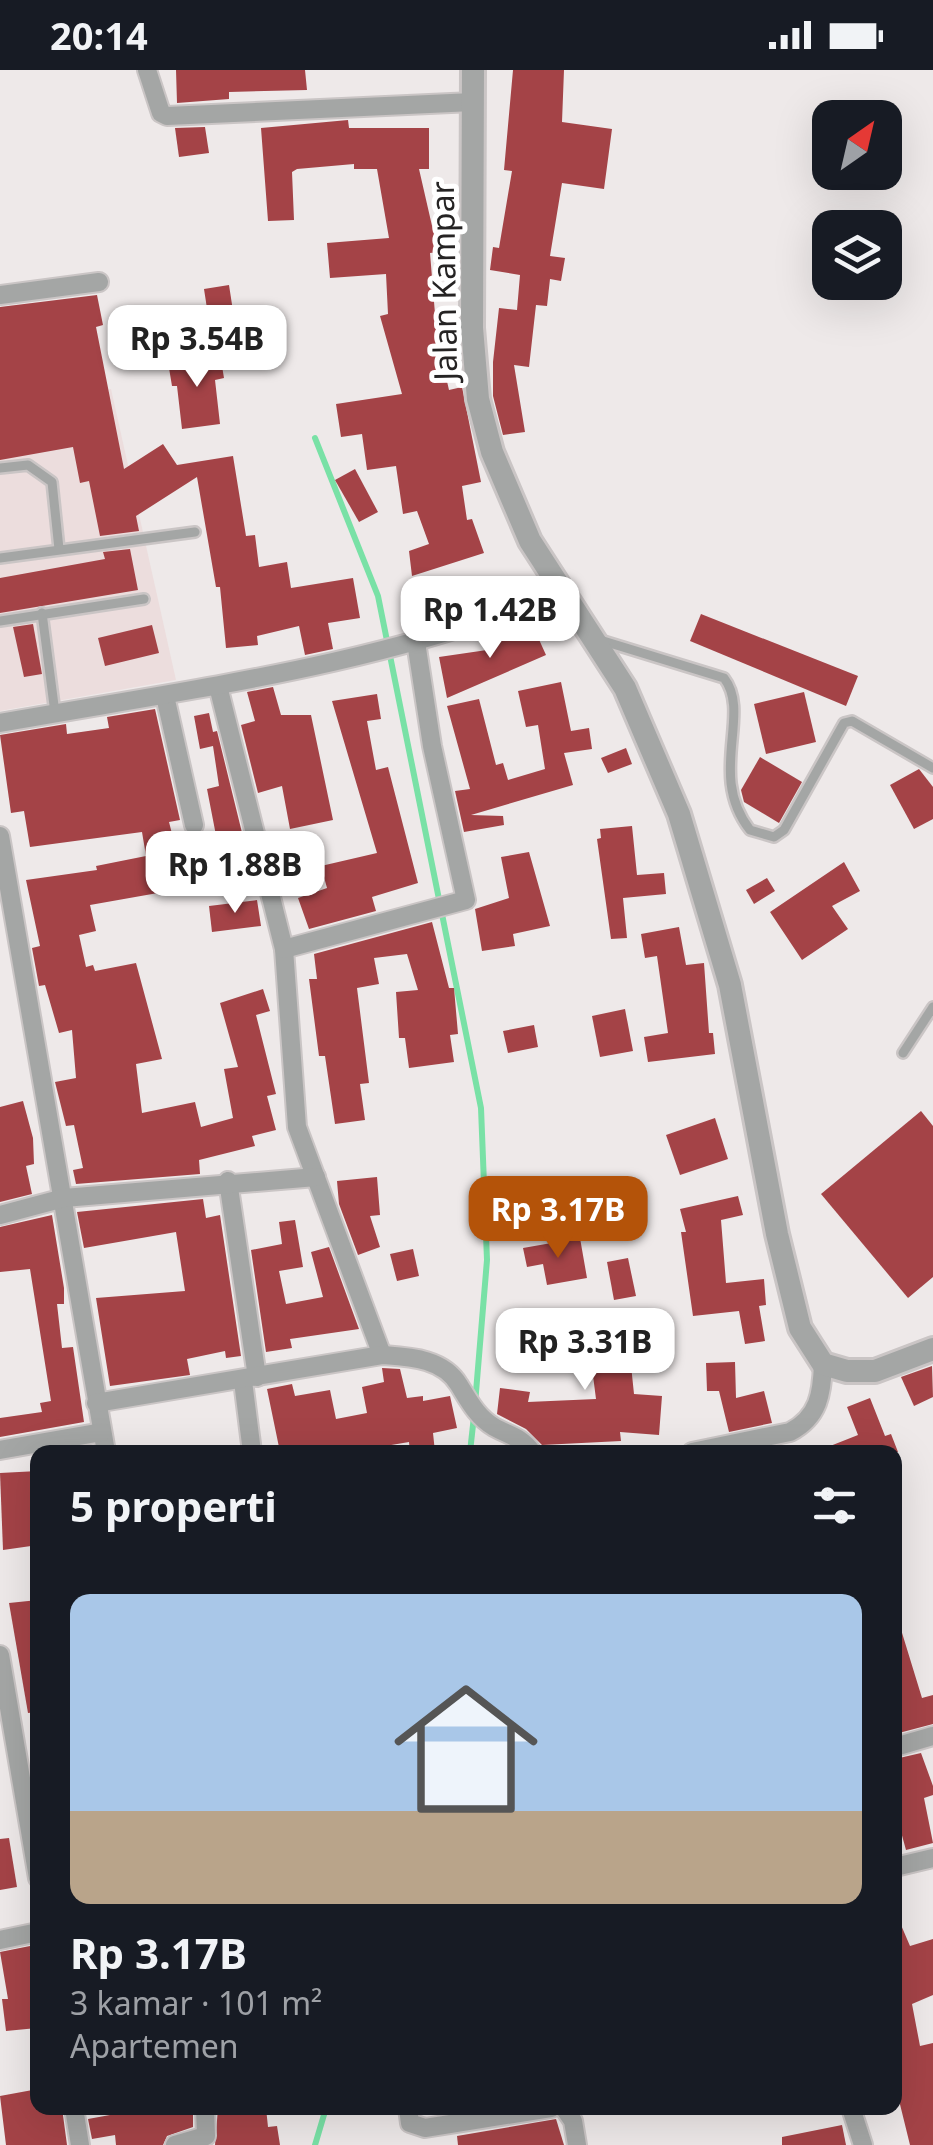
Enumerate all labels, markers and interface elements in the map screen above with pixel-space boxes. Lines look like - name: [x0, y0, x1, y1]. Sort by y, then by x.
- text: 20:14: [50, 9, 148, 61]
- north arrow: [812, 100, 902, 190]
- map controls: [812, 100, 902, 300]
- street label: Jalan Kampar: [420, 181, 466, 384]
- button: layers: [812, 210, 902, 300]
- pin: Rp 3.54B: [94, 305, 300, 390]
- text: Rp 3.54B: [130, 316, 264, 359]
- pin: Rp 1.42B: [387, 576, 593, 661]
- text: Rp 1.42B: [423, 587, 557, 630]
- pin: Rp 1.88B: [132, 831, 338, 916]
- text: Rp 1.88B: [168, 842, 302, 885]
- pin: Rp 3.17B: [455, 1176, 661, 1261]
- text: Rp 3.17B: [491, 1187, 625, 1230]
- pin: Rp 3.31B: [482, 1308, 688, 1393]
- text: Rp 3.31B: [518, 1319, 652, 1362]
- text: 5 properti: [70, 1477, 277, 1534]
- icon: filters: [807, 1478, 862, 1533]
- icon: home: [376, 1659, 556, 1839]
- text: Rp 3.17B: [70, 1924, 247, 1981]
- text: 3 kamar · 101 m²: [70, 1981, 322, 2024]
- text: Apartemen: [70, 2024, 239, 2067]

